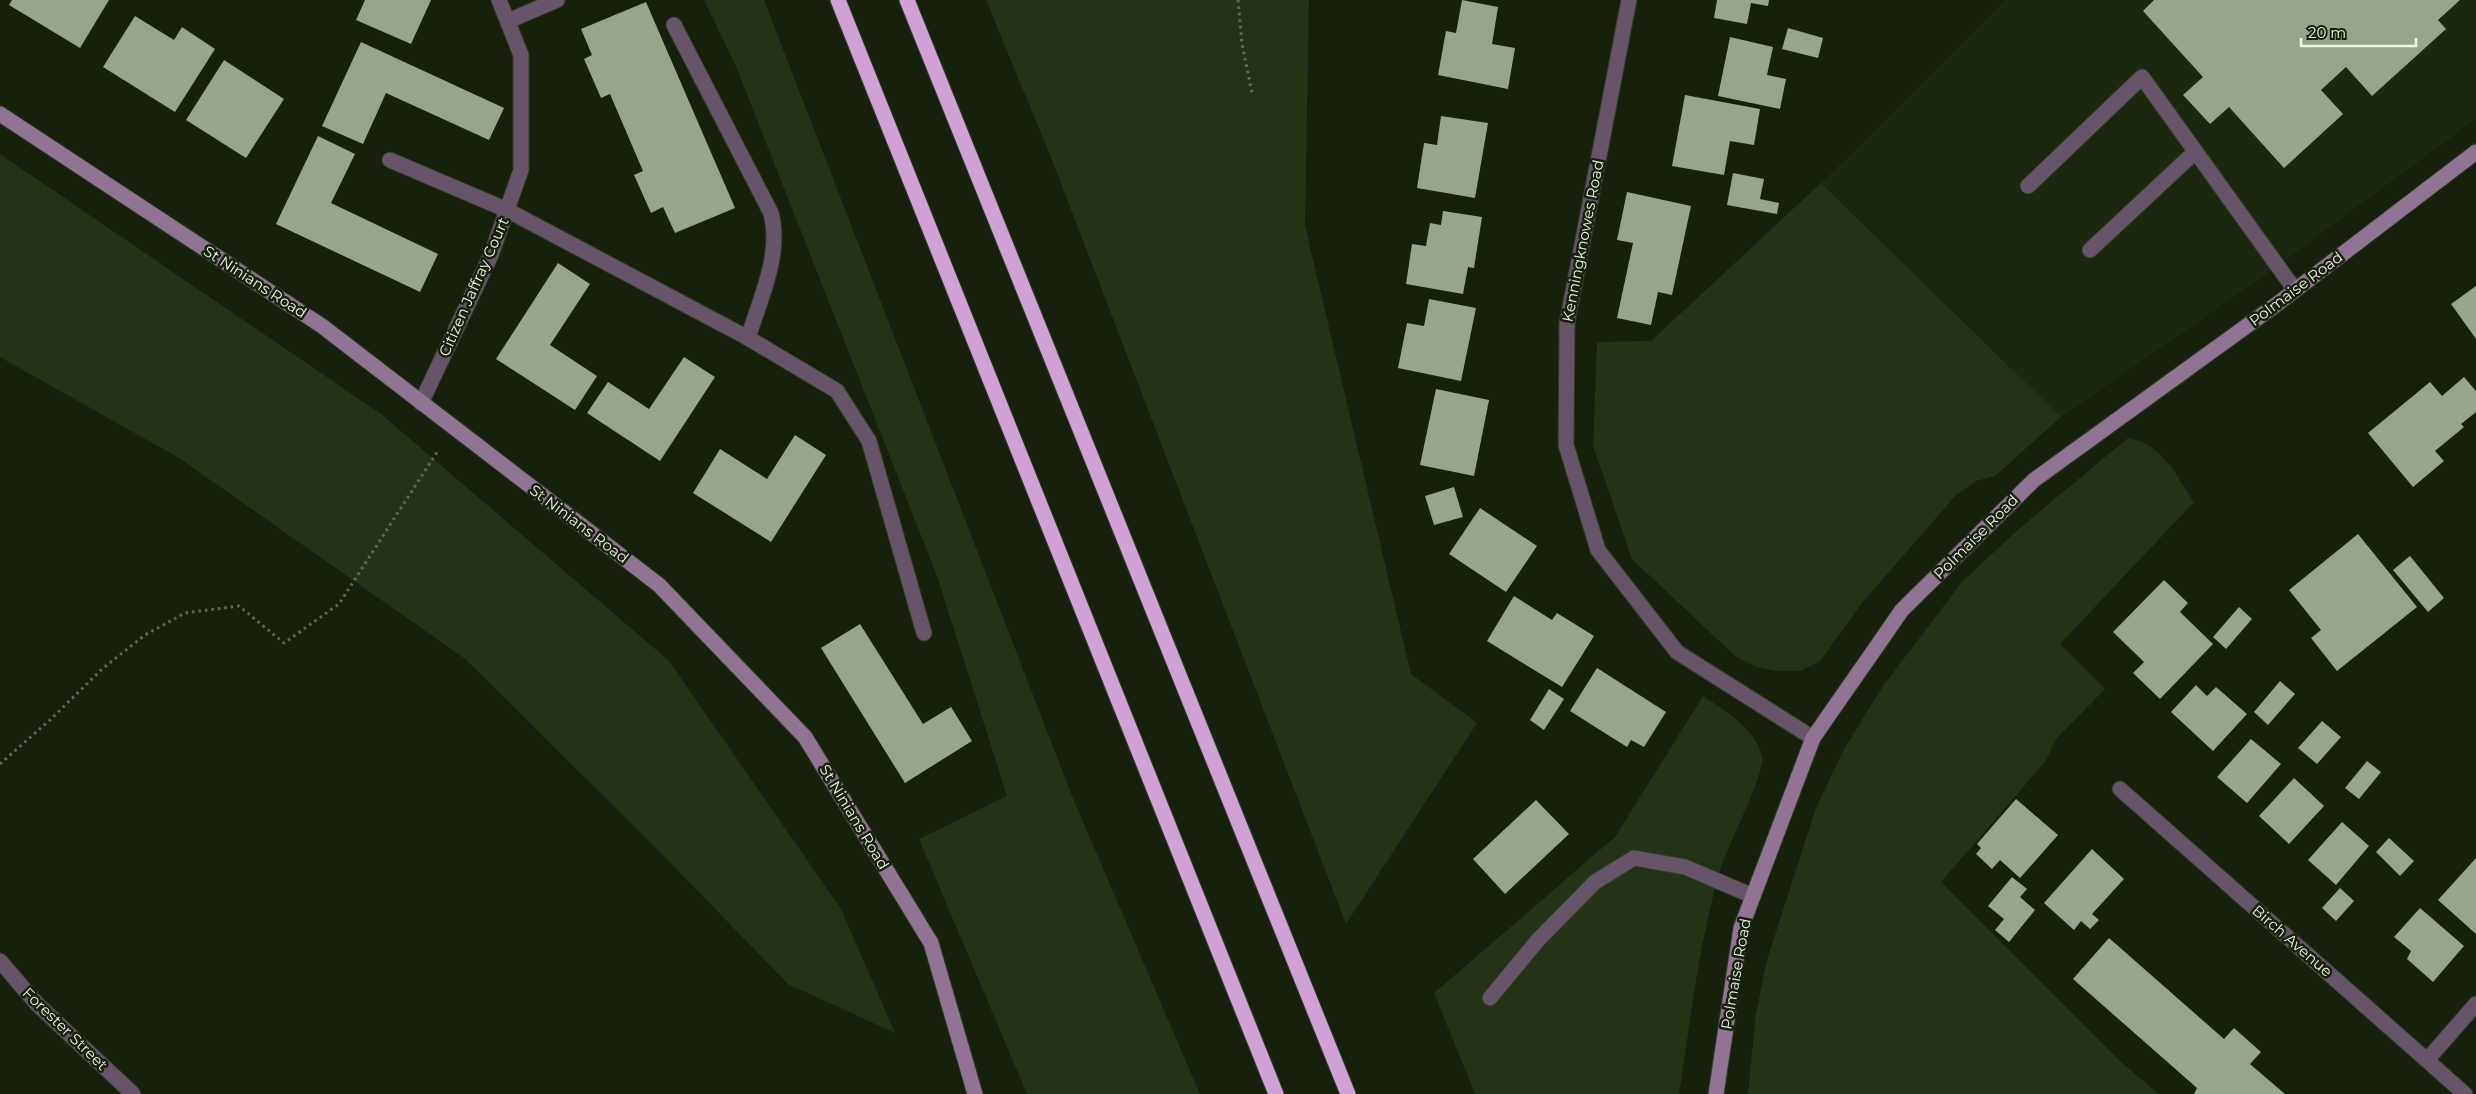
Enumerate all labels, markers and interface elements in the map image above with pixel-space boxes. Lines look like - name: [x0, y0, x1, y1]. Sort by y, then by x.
- scale bar: [2301, 15, 2416, 47]
- text: 20 m: [2308, 23, 2346, 42]
- street label: Kenningknowes Road: [1557, 158, 1608, 324]
- street label: Citizen Jaffray Court: [434, 214, 513, 359]
- street label: St Ninians Road: [200, 241, 310, 322]
- street label: Polmaise Road: [2245, 247, 2346, 330]
- street label: St Ninians Road: [526, 480, 633, 567]
- street label: Polmaise Road: [1929, 490, 2022, 583]
- street label: St Ninians Road: [816, 761, 893, 873]
- street label: Birch Avenue: [2248, 901, 2336, 981]
- street label: Polmaise Road: [1716, 917, 1755, 1031]
- street label: Forester Street: [19, 983, 112, 1074]

